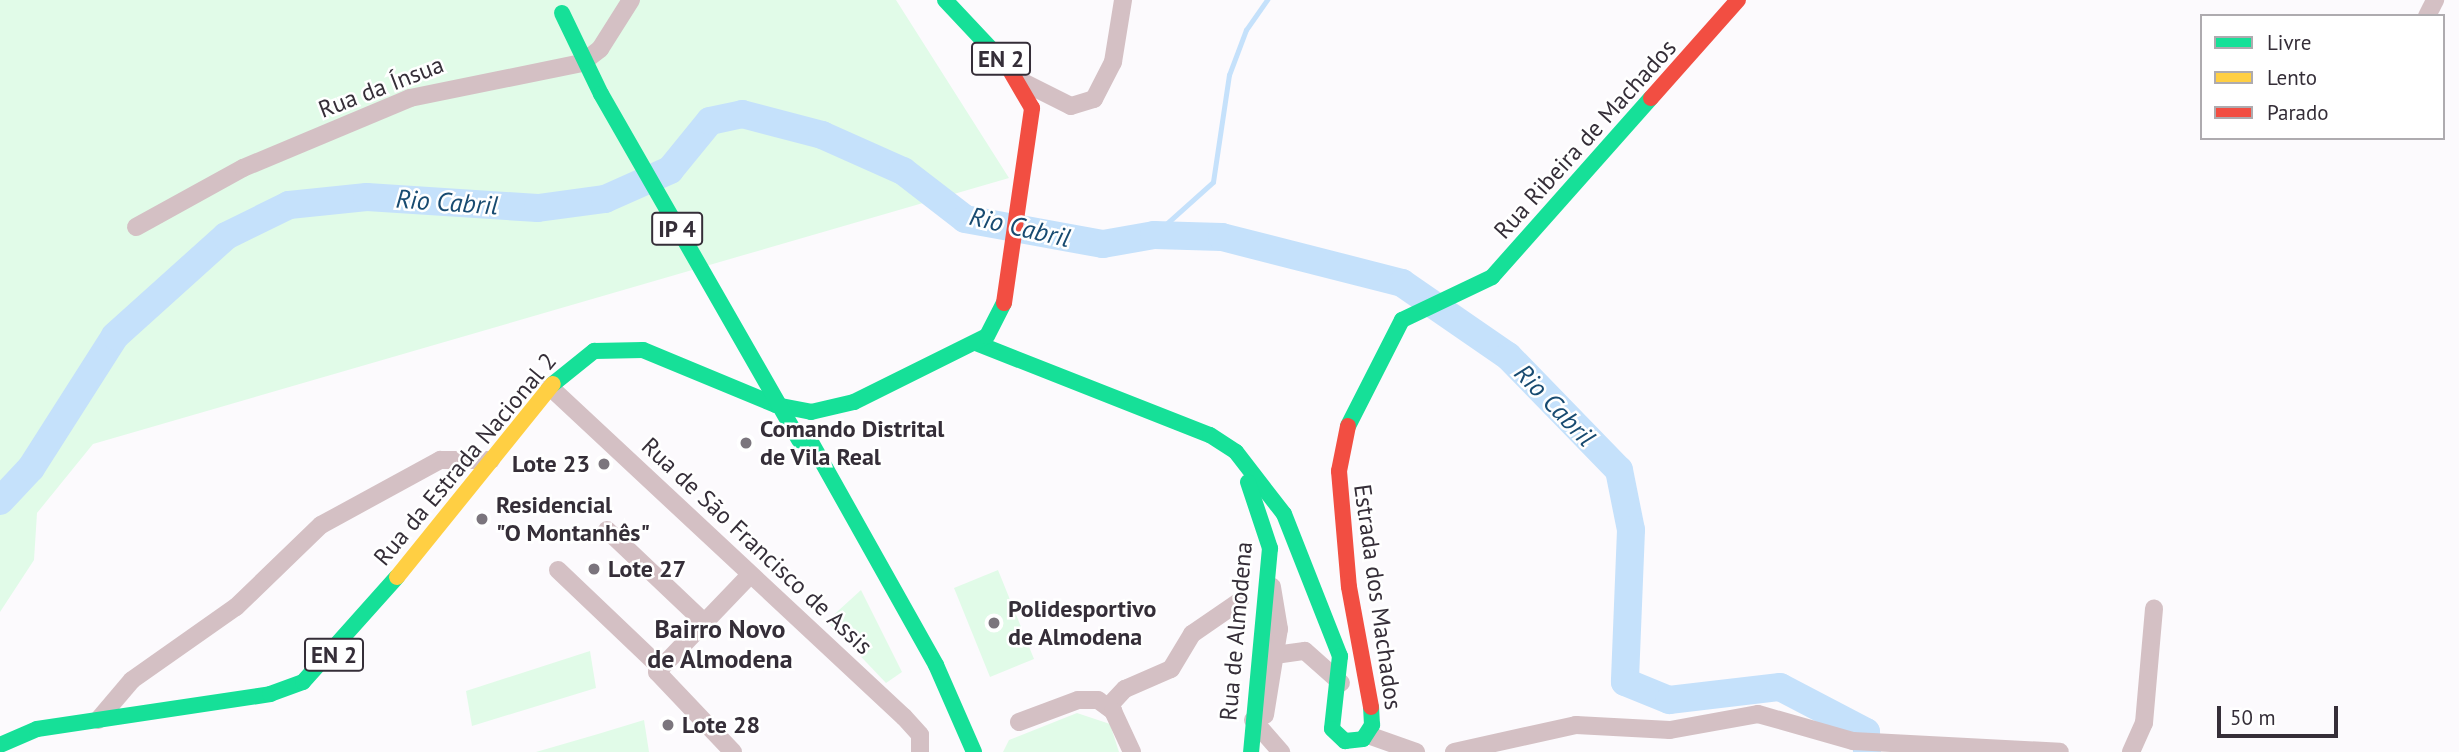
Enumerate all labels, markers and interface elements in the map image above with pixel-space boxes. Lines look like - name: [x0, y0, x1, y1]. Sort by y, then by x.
- legend: [2200, 14, 2445, 140]
- text: Livre: [2267, 29, 2311, 56]
- street label: Rua Ribeira de Machados: [1488, 33, 1682, 245]
- road number: EN 2: [970, 40, 1032, 78]
- street label: Rua da Ínsua: [314, 50, 448, 124]
- text: Lento: [2267, 64, 2317, 91]
- text: Parado: [2267, 99, 2329, 126]
- water label: Rio Cabril: [395, 183, 499, 221]
- water label: Rio Cabril: [967, 200, 1073, 254]
- road number: IP 4: [649, 210, 705, 248]
- street label: Rua da Estrada Nacional 2: [368, 347, 562, 571]
- water label: Rio Cabril: [1508, 357, 1602, 453]
- place label: Comando Distrital de Vila Real: [760, 415, 944, 471]
- street label: Rua de São Francisco de Assis: [635, 431, 879, 661]
- marker: Comando Distrital de Vila Real: [738, 435, 754, 451]
- place label: Lote 23: [512, 450, 590, 478]
- marker: Lote 23: [596, 456, 612, 472]
- street label: Estrada dos Machados: [1348, 482, 1408, 712]
- place label: Residencial "O Montanhês": [496, 491, 650, 547]
- marker: Residencial "O Montanhês": [474, 511, 490, 527]
- street label: Rua de Almodena: [1214, 540, 1258, 722]
- place label: Lote 27: [608, 555, 686, 583]
- marker: Lote 27: [586, 561, 602, 577]
- place label: Polidesportivo de Almodena: [1008, 595, 1157, 651]
- district label: Bairro Novo de Almodena: [647, 613, 793, 674]
- marker: Polidesportivo de Almodena: [986, 615, 1002, 631]
- road number: EN 2: [302, 636, 366, 674]
- scale bar: [2221, 692, 2342, 736]
- text: 50 m: [2230, 704, 2276, 731]
- place label: Lote 28: [682, 711, 760, 739]
- marker: Lote 28: [660, 717, 676, 733]

